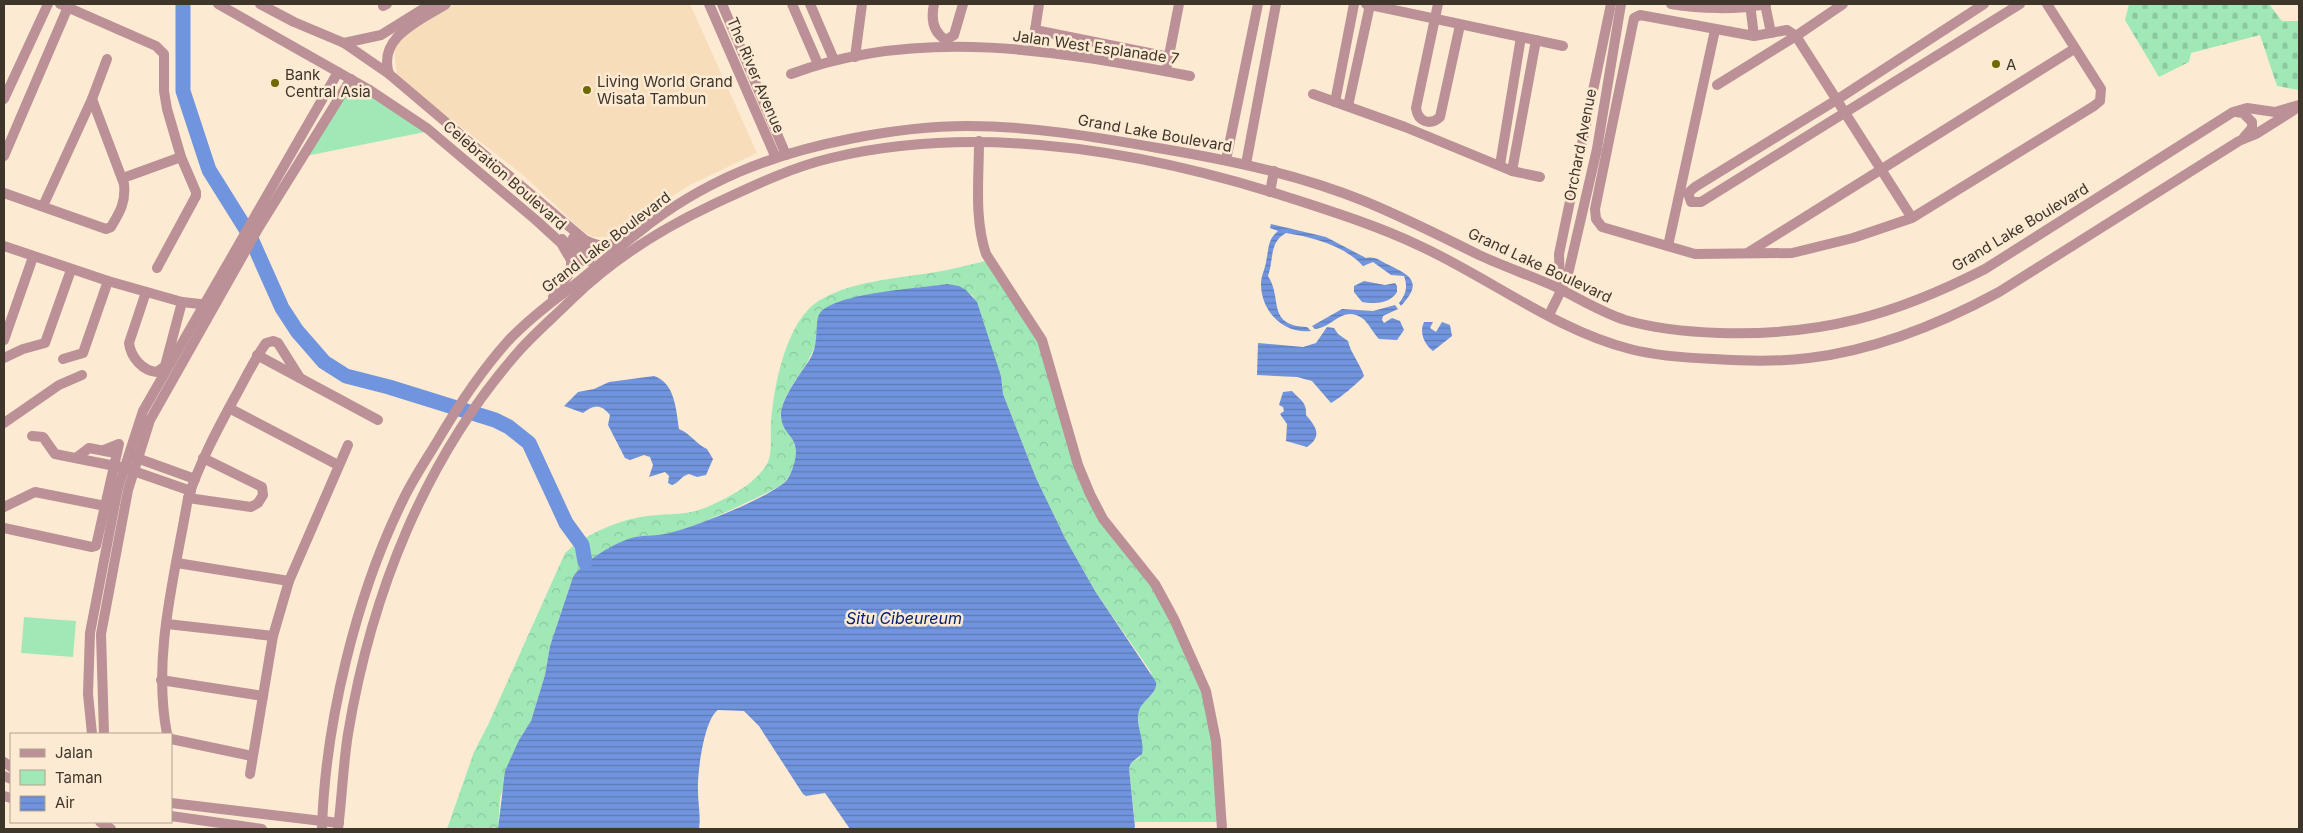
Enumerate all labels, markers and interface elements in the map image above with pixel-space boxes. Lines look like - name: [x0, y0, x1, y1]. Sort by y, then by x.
- street label: The River Avenue: [723, 14, 789, 136]
- street label: Jalan West Esplanade 7: [1011, 26, 1181, 68]
- place label: A: [2006, 55, 2016, 74]
- marker: A: [1990, 58, 2002, 70]
- place label: Bank Central Asia: [285, 65, 371, 101]
- place label: Living World Grand Wisata Tambun: [597, 72, 733, 108]
- marker: Bank Central Asia: [269, 77, 281, 89]
- marker: Living World Grand Wisata Tambun: [581, 84, 593, 96]
- street label: Orchard Avenue: [1560, 87, 1600, 203]
- street label: Grand Lake Boulevard: [1076, 110, 1234, 156]
- street label: Celebration Boulevard: [439, 116, 571, 234]
- street label: Grand Lake Boulevard: [1948, 179, 2092, 275]
- street label: Grand Lake Boulevard: [538, 187, 674, 297]
- street label: Grand Lake Boulevard: [1465, 223, 1615, 307]
- water label: Situ Cibeureum: [846, 608, 962, 628]
- legend: [10, 733, 172, 823]
- text: Jalan: [55, 743, 93, 762]
- text: Taman: [55, 768, 102, 787]
- text: Air: [55, 793, 75, 812]

